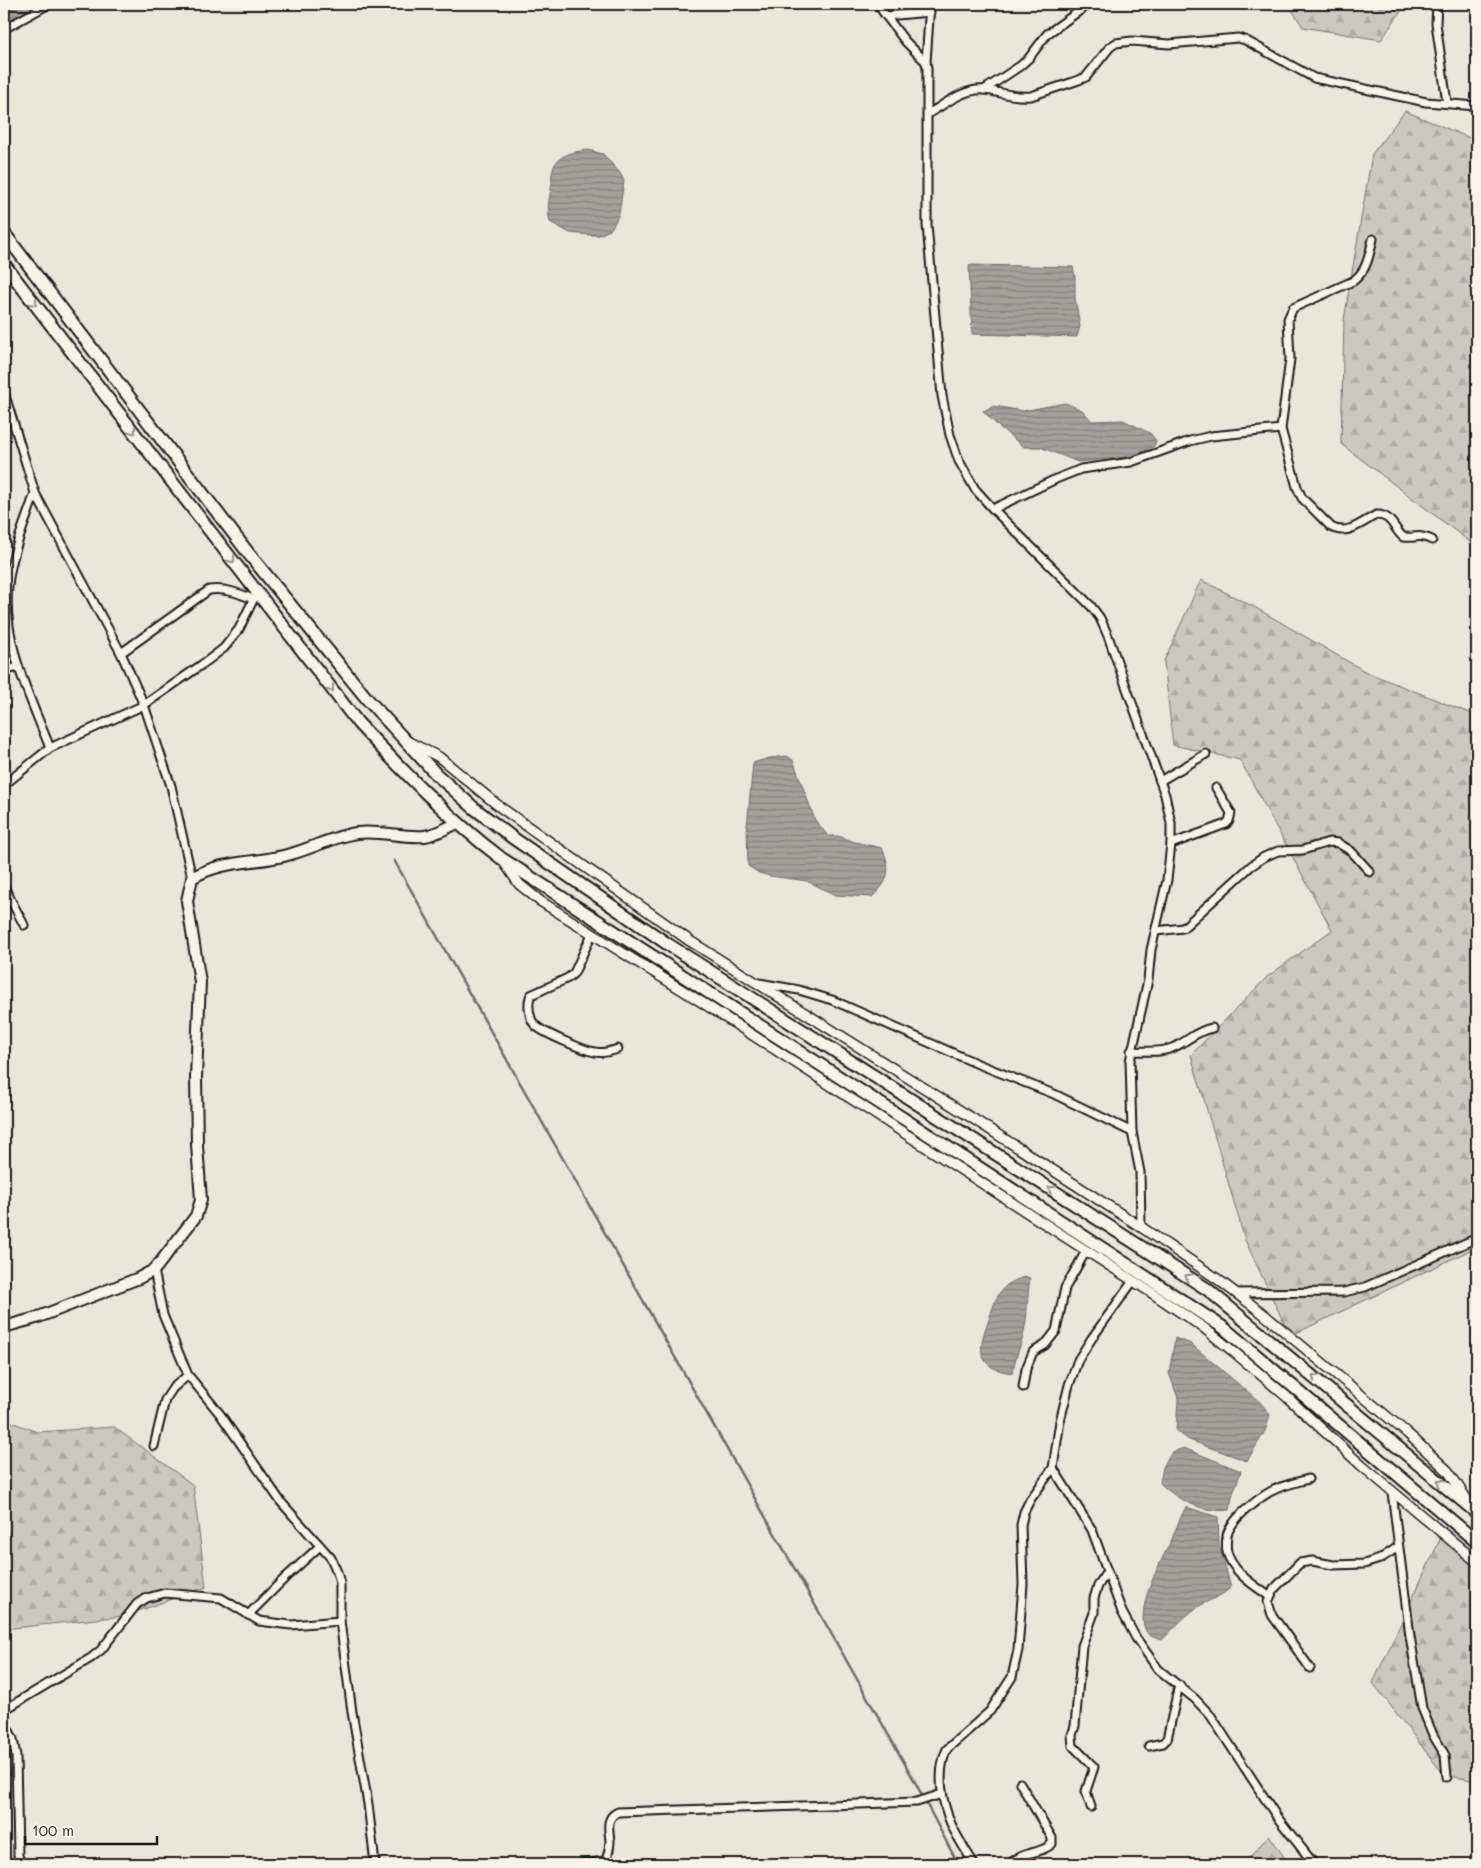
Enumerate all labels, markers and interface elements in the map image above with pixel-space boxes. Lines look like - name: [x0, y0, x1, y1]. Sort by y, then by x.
- one-way arrow: [28, 297, 36, 306]
- one-way arrow: [127, 425, 135, 434]
- one-way arrow: [226, 554, 235, 564]
- one-way arrow: [326, 683, 334, 692]
- one-way arrow: [1047, 1186, 1056, 1196]
- one-way arrow: [1184, 1274, 1193, 1283]
- one-way arrow: [1312, 1374, 1321, 1383]
- one-way arrow: [1437, 1479, 1446, 1487]
- scale bar: [25, 1813, 158, 1845]
- text: 100 m: [32, 1820, 74, 1840]

